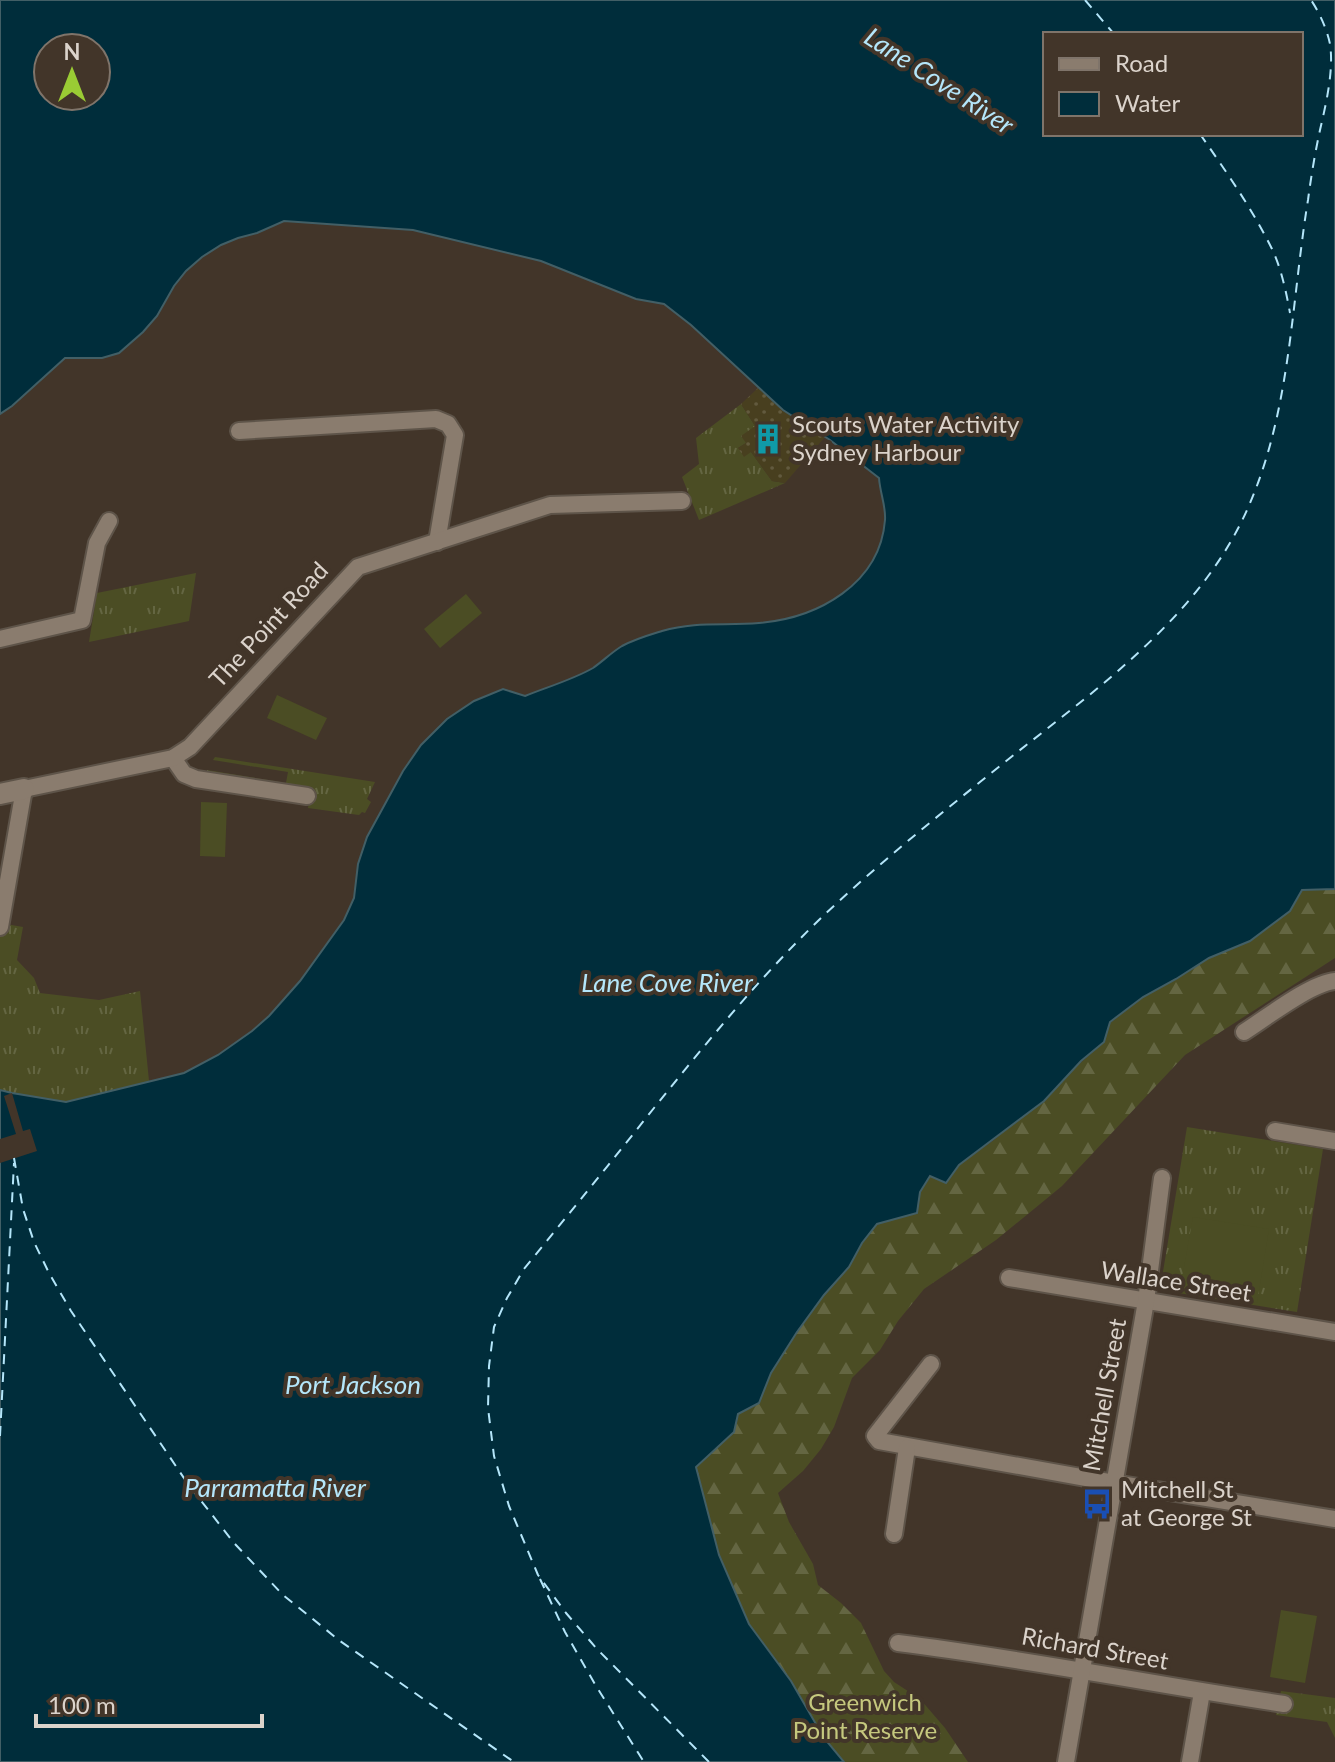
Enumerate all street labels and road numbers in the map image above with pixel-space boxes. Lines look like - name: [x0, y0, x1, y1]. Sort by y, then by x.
- street label: The Point Road: [203, 555, 333, 693]
- street label: Wallace Street: [1099, 1254, 1254, 1307]
- street label: Mitchell Street: [1076, 1316, 1131, 1473]
- street label: Richard Street: [1020, 1620, 1171, 1675]

